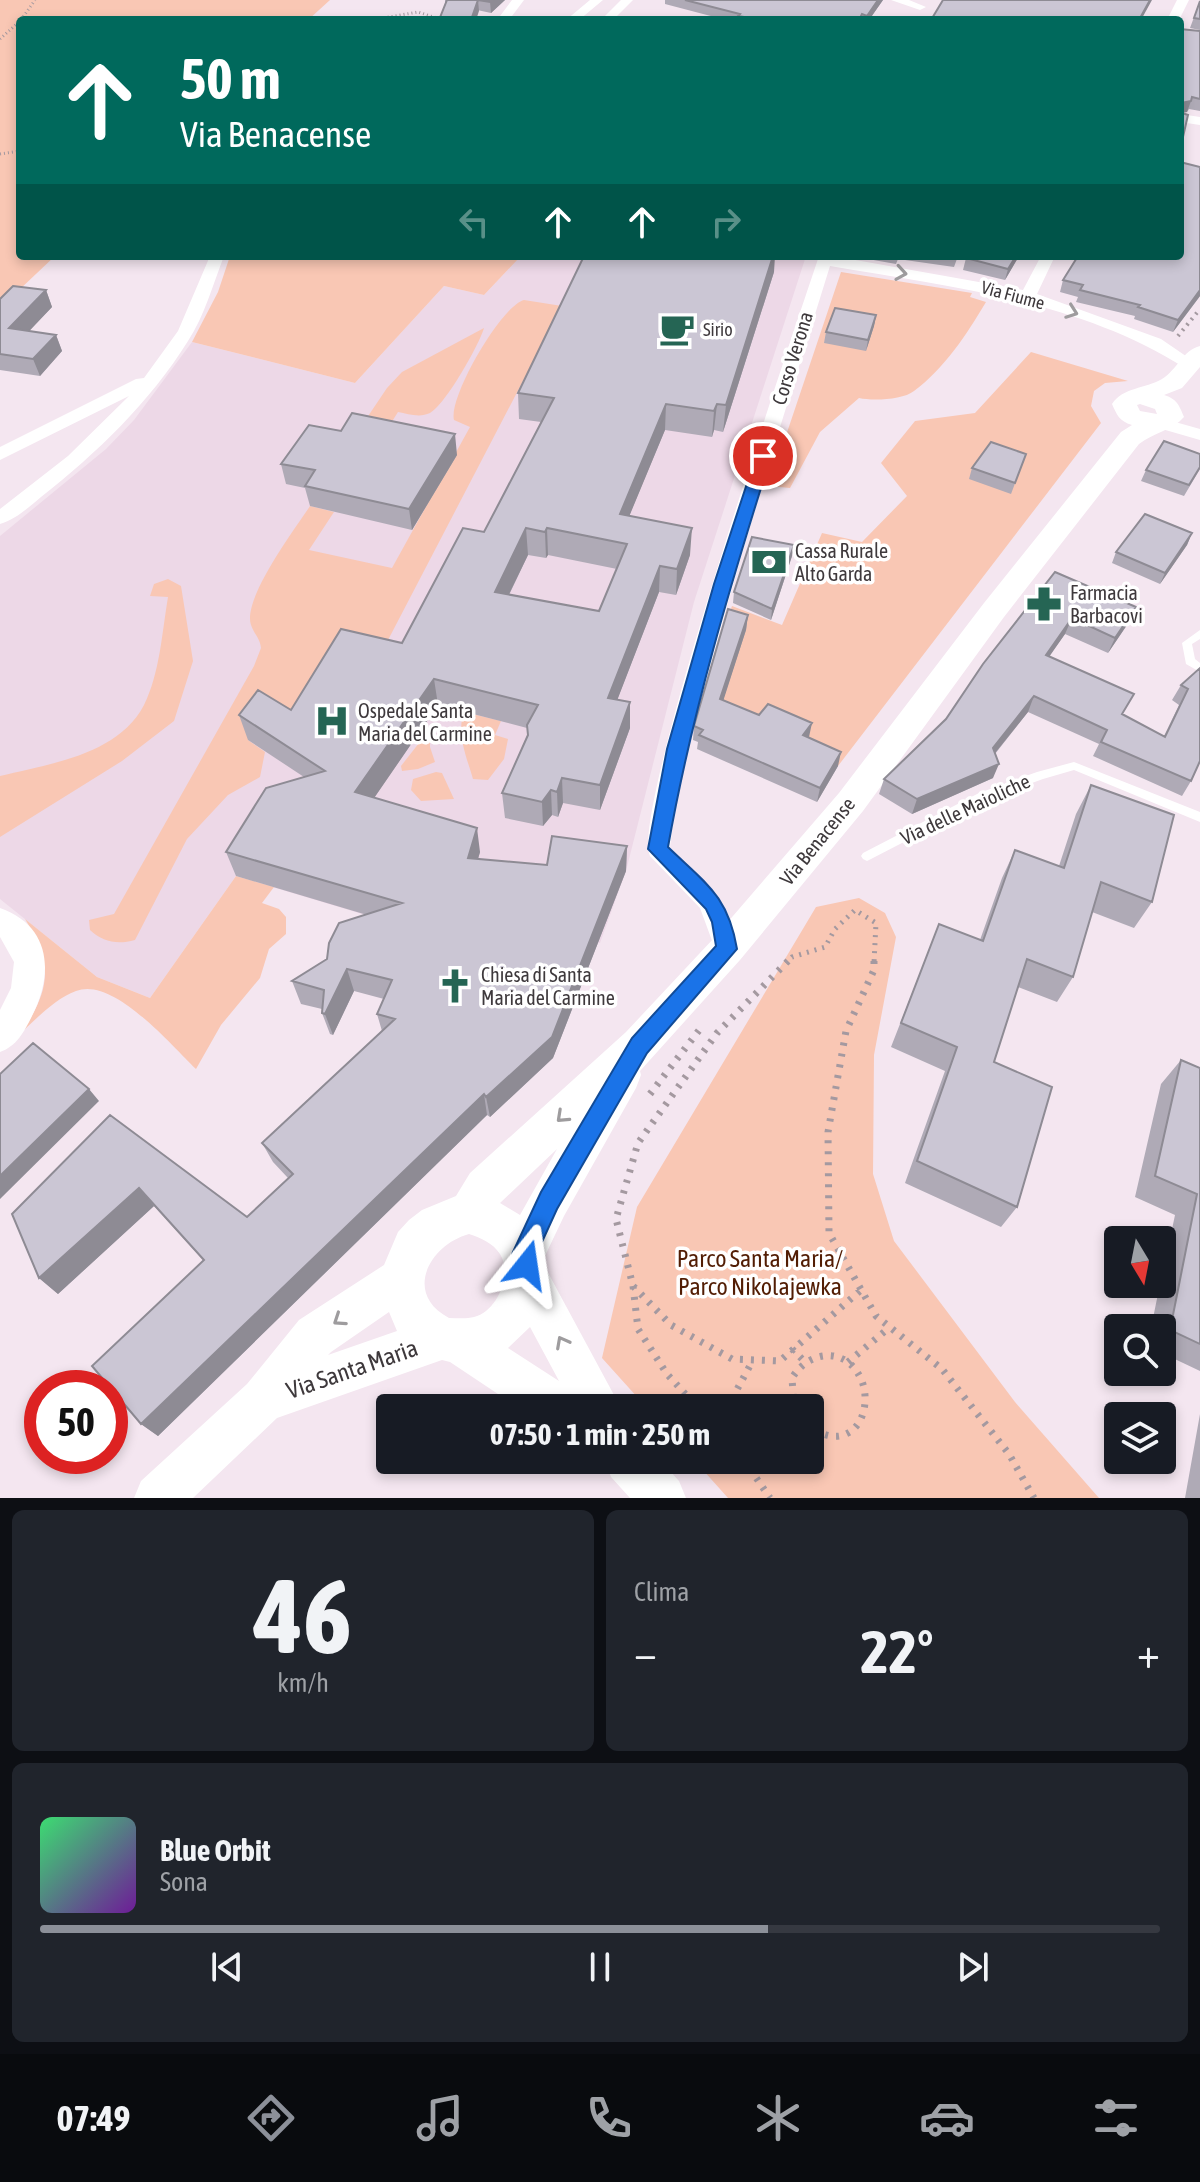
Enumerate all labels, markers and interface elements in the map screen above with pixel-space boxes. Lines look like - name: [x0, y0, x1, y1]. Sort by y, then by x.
- text: 50 m: [180, 47, 281, 111]
- icon: ahead: [48, 48, 152, 152]
- text: Via Benacense: [180, 113, 371, 155]
- icon: left: [452, 200, 496, 244]
- icon: ahead: [536, 200, 580, 244]
- icon: ahead: [620, 200, 664, 244]
- icon: right: [704, 200, 748, 244]
- one-way arrow: [895, 264, 908, 281]
- street label: Via Fiume: [979, 276, 1047, 314]
- one-way arrow: [1064, 302, 1078, 319]
- street label: Corso Verona: [767, 309, 817, 407]
- cafe icon: Sirio: [658, 310, 696, 348]
- place label: Sirio: [703, 319, 733, 340]
- pin: [729, 422, 797, 490]
- icon: arrive: [741, 434, 785, 478]
- place label: Cassa Rurale Alto Garda: [795, 539, 888, 585]
- bank icon: Cassa Rurale Alto Garda: [750, 543, 788, 581]
- place label: Farmacia Barbacovi: [1070, 581, 1143, 627]
- pharmacy icon: Farmacia Barbacovi: [1025, 585, 1063, 623]
- place label: Ospedale Santa Maria del Carmine: [358, 699, 492, 745]
- hospital icon: Ospedale Santa Maria del Carmine: [313, 702, 351, 740]
- street label: Via delle Maioliche: [897, 769, 1033, 849]
- street label: Via Benacense: [775, 792, 859, 890]
- place label: Chiesa di Santa Maria del Carmine: [481, 963, 615, 1009]
- church icon: Chiesa di Santa Maria del Carmine: [436, 967, 474, 1005]
- one-way arrow: [556, 1108, 571, 1122]
- position arrow: [485, 1223, 569, 1307]
- north arrow: [1104, 1226, 1176, 1298]
- map controls: [1104, 1226, 1176, 1474]
- park label: Parco Santa Maria/ Parco Nikolajewka: [677, 1245, 843, 1300]
- one-way arrow: [333, 1311, 347, 1326]
- button: search: [1104, 1314, 1176, 1386]
- street label: Via Santa Maria: [283, 1334, 421, 1404]
- one-way arrow: [557, 1336, 572, 1351]
- speed limit sign: 50: [24, 1370, 128, 1474]
- button: layers: [1104, 1402, 1176, 1474]
- text: 07:50 · 1 min · 250 m: [490, 1417, 710, 1451]
- text: 46: [254, 1556, 352, 1675]
- text: Clima: [634, 1577, 689, 1607]
- text: 22°: [861, 1617, 933, 1686]
- text: −: [634, 1627, 657, 1677]
- text: +: [1137, 1627, 1160, 1677]
- text: km/h: [277, 1668, 329, 1698]
- text: Blue Orbit: [160, 1833, 271, 1867]
- text: Sona: [160, 1867, 208, 1897]
- icon: previous: [205, 1945, 249, 1989]
- icon: pause: [578, 1945, 622, 1989]
- icon: next: [951, 1945, 995, 1989]
- icon: directions: [243, 2090, 299, 2146]
- icon: music: [412, 2090, 468, 2146]
- icon: phone: [581, 2090, 637, 2146]
- icon: climate: [750, 2090, 806, 2146]
- icon: car: [919, 2090, 975, 2146]
- icon: filters: [1088, 2090, 1144, 2146]
- text: 07:49: [56, 2097, 131, 2139]

